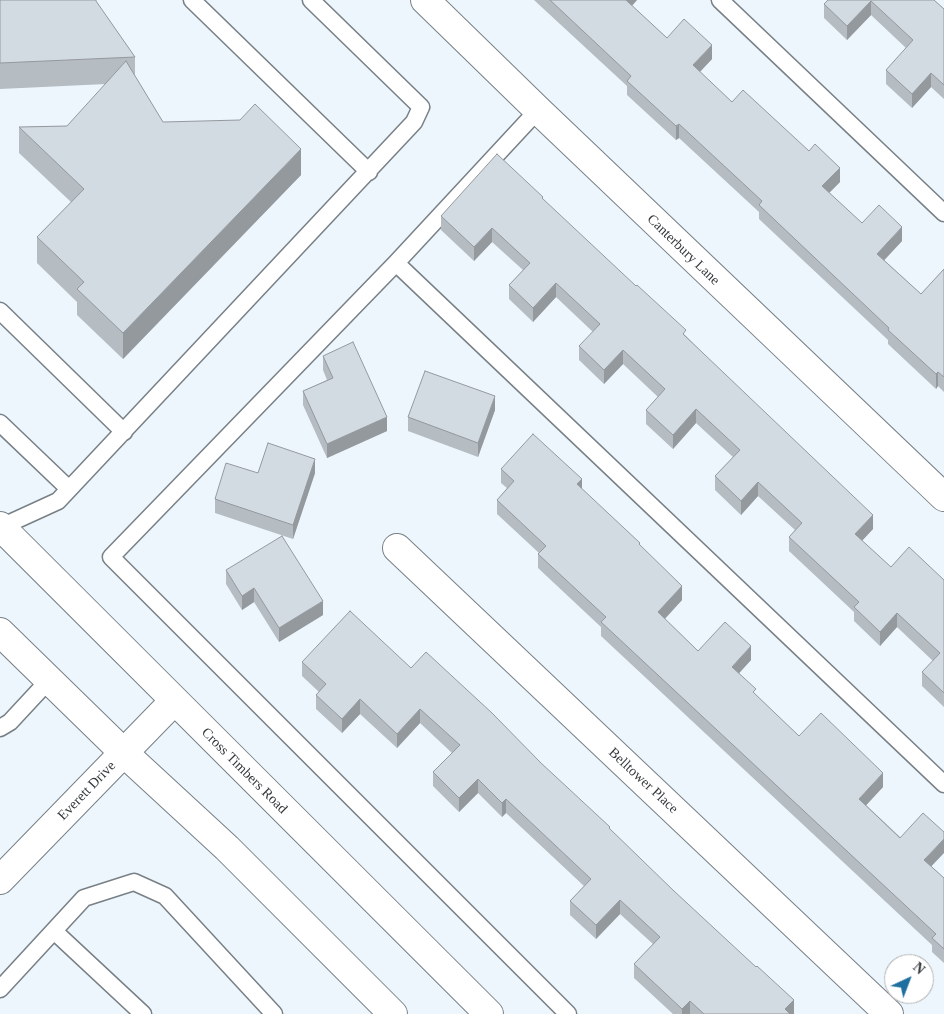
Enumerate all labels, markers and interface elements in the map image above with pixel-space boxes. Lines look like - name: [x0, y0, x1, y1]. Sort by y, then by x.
- street label: Canterbury Lane: [643, 211, 723, 289]
- street label: Cross Timbers Road: [198, 725, 290, 817]
- street label: Belltower Place: [605, 744, 681, 818]
- street label: Everett Drive: [55, 758, 119, 824]
- north arrow: [884, 954, 934, 1004]
- text: N: [910, 959, 928, 977]

